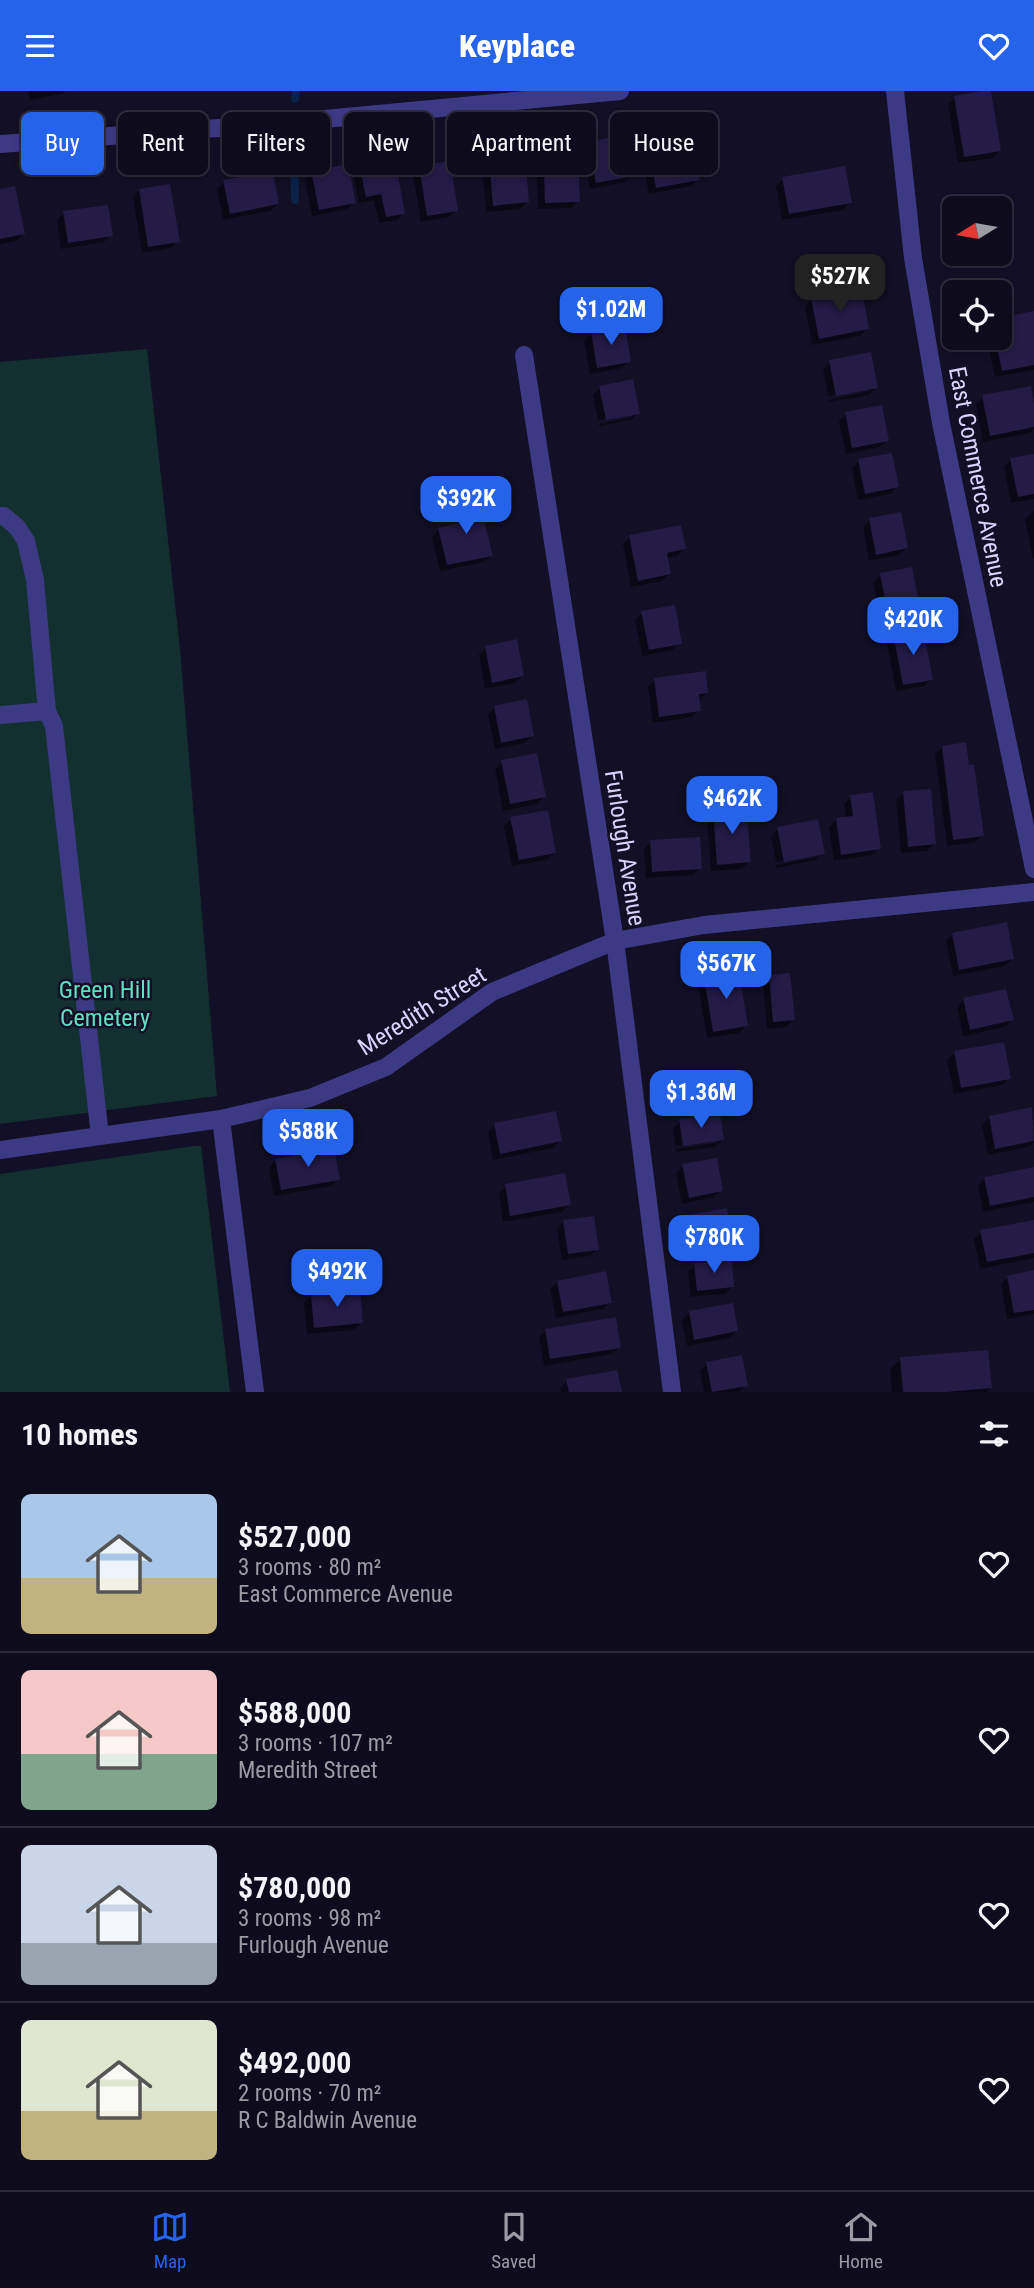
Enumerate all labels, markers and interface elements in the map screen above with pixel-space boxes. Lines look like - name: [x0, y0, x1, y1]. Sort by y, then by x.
- icon: menu: [21, 27, 59, 65]
- text: Keyplace: [459, 27, 575, 65]
- icon: heart: [975, 27, 1013, 65]
- chip: Buy: [21, 112, 104, 175]
- chip: Rent: [118, 112, 208, 175]
- chip: Filters: [222, 112, 330, 175]
- chip: New: [344, 112, 433, 175]
- chip: Apartment: [447, 112, 596, 175]
- chip: House: [610, 112, 718, 175]
- north arrow: [942, 196, 1012, 266]
- map controls: [942, 196, 1012, 350]
- pin: $527K: [791, 255, 889, 314]
- text: $527K: [810, 263, 870, 290]
- button: locate: [942, 280, 1012, 350]
- pin: $1.02M: [554, 287, 668, 347]
- text: $1.02M: [576, 296, 646, 323]
- street label: East Commerce Avenue: [943, 364, 1013, 590]
- pin: $392K: [417, 477, 515, 536]
- text: $392K: [436, 485, 496, 512]
- pin: $420K: [864, 597, 962, 657]
- text: $420K: [883, 606, 943, 633]
- street label: Furlough Avenue: [599, 768, 651, 928]
- pin: $462K: [683, 777, 781, 836]
- text: $462K: [702, 785, 762, 812]
- pin: $567K: [677, 941, 775, 1001]
- text: $567K: [696, 950, 756, 977]
- street label: Meredith Street: [353, 961, 491, 1061]
- park label: Green Hill Cemetery: [59, 976, 151, 1032]
- pin: $1.36M: [644, 1070, 758, 1130]
- text: $1.36M: [666, 1079, 736, 1106]
- pin: $588K: [259, 1109, 357, 1169]
- text: $588K: [278, 1118, 338, 1145]
- pin: $780K: [665, 1215, 763, 1275]
- text: $780K: [684, 1224, 744, 1251]
- pin: $492K: [288, 1249, 386, 1309]
- text: $492K: [307, 1258, 367, 1285]
- icon: filters: [975, 1415, 1013, 1453]
- text: 10 homes: [21, 1417, 138, 1452]
- text: $527,000: [238, 1519, 351, 1554]
- icon: home: [77, 1522, 161, 1606]
- icon: heart: [975, 1545, 1013, 1583]
- text: 3 rooms · 80 m²: [238, 1554, 381, 1581]
- text: East Commerce Avenue: [238, 1581, 453, 1608]
- text: $588,000: [238, 1695, 351, 1730]
- icon: home: [77, 1698, 161, 1782]
- icon: heart: [975, 1721, 1013, 1759]
- text: 3 rooms · 107 m²: [238, 1730, 393, 1757]
- text: Meredith Street: [238, 1757, 378, 1784]
- text: $780,000: [238, 1870, 351, 1905]
- icon: home: [77, 1873, 161, 1957]
- icon: heart: [975, 1896, 1013, 1934]
- text: 3 rooms · 98 m²: [238, 1905, 381, 1932]
- text: Furlough Avenue: [238, 1932, 389, 1959]
- text: $492,000: [238, 2045, 351, 2080]
- icon: home: [77, 2048, 161, 2132]
- icon: heart: [975, 2071, 1013, 2109]
- text: 2 rooms · 70 m²: [238, 2080, 381, 2107]
- text: R C Baldwin Avenue: [238, 2107, 417, 2134]
- tab: Map: [151, 2208, 189, 2273]
- tab: Saved: [491, 2208, 536, 2273]
- tab: Home: [838, 2208, 883, 2273]

